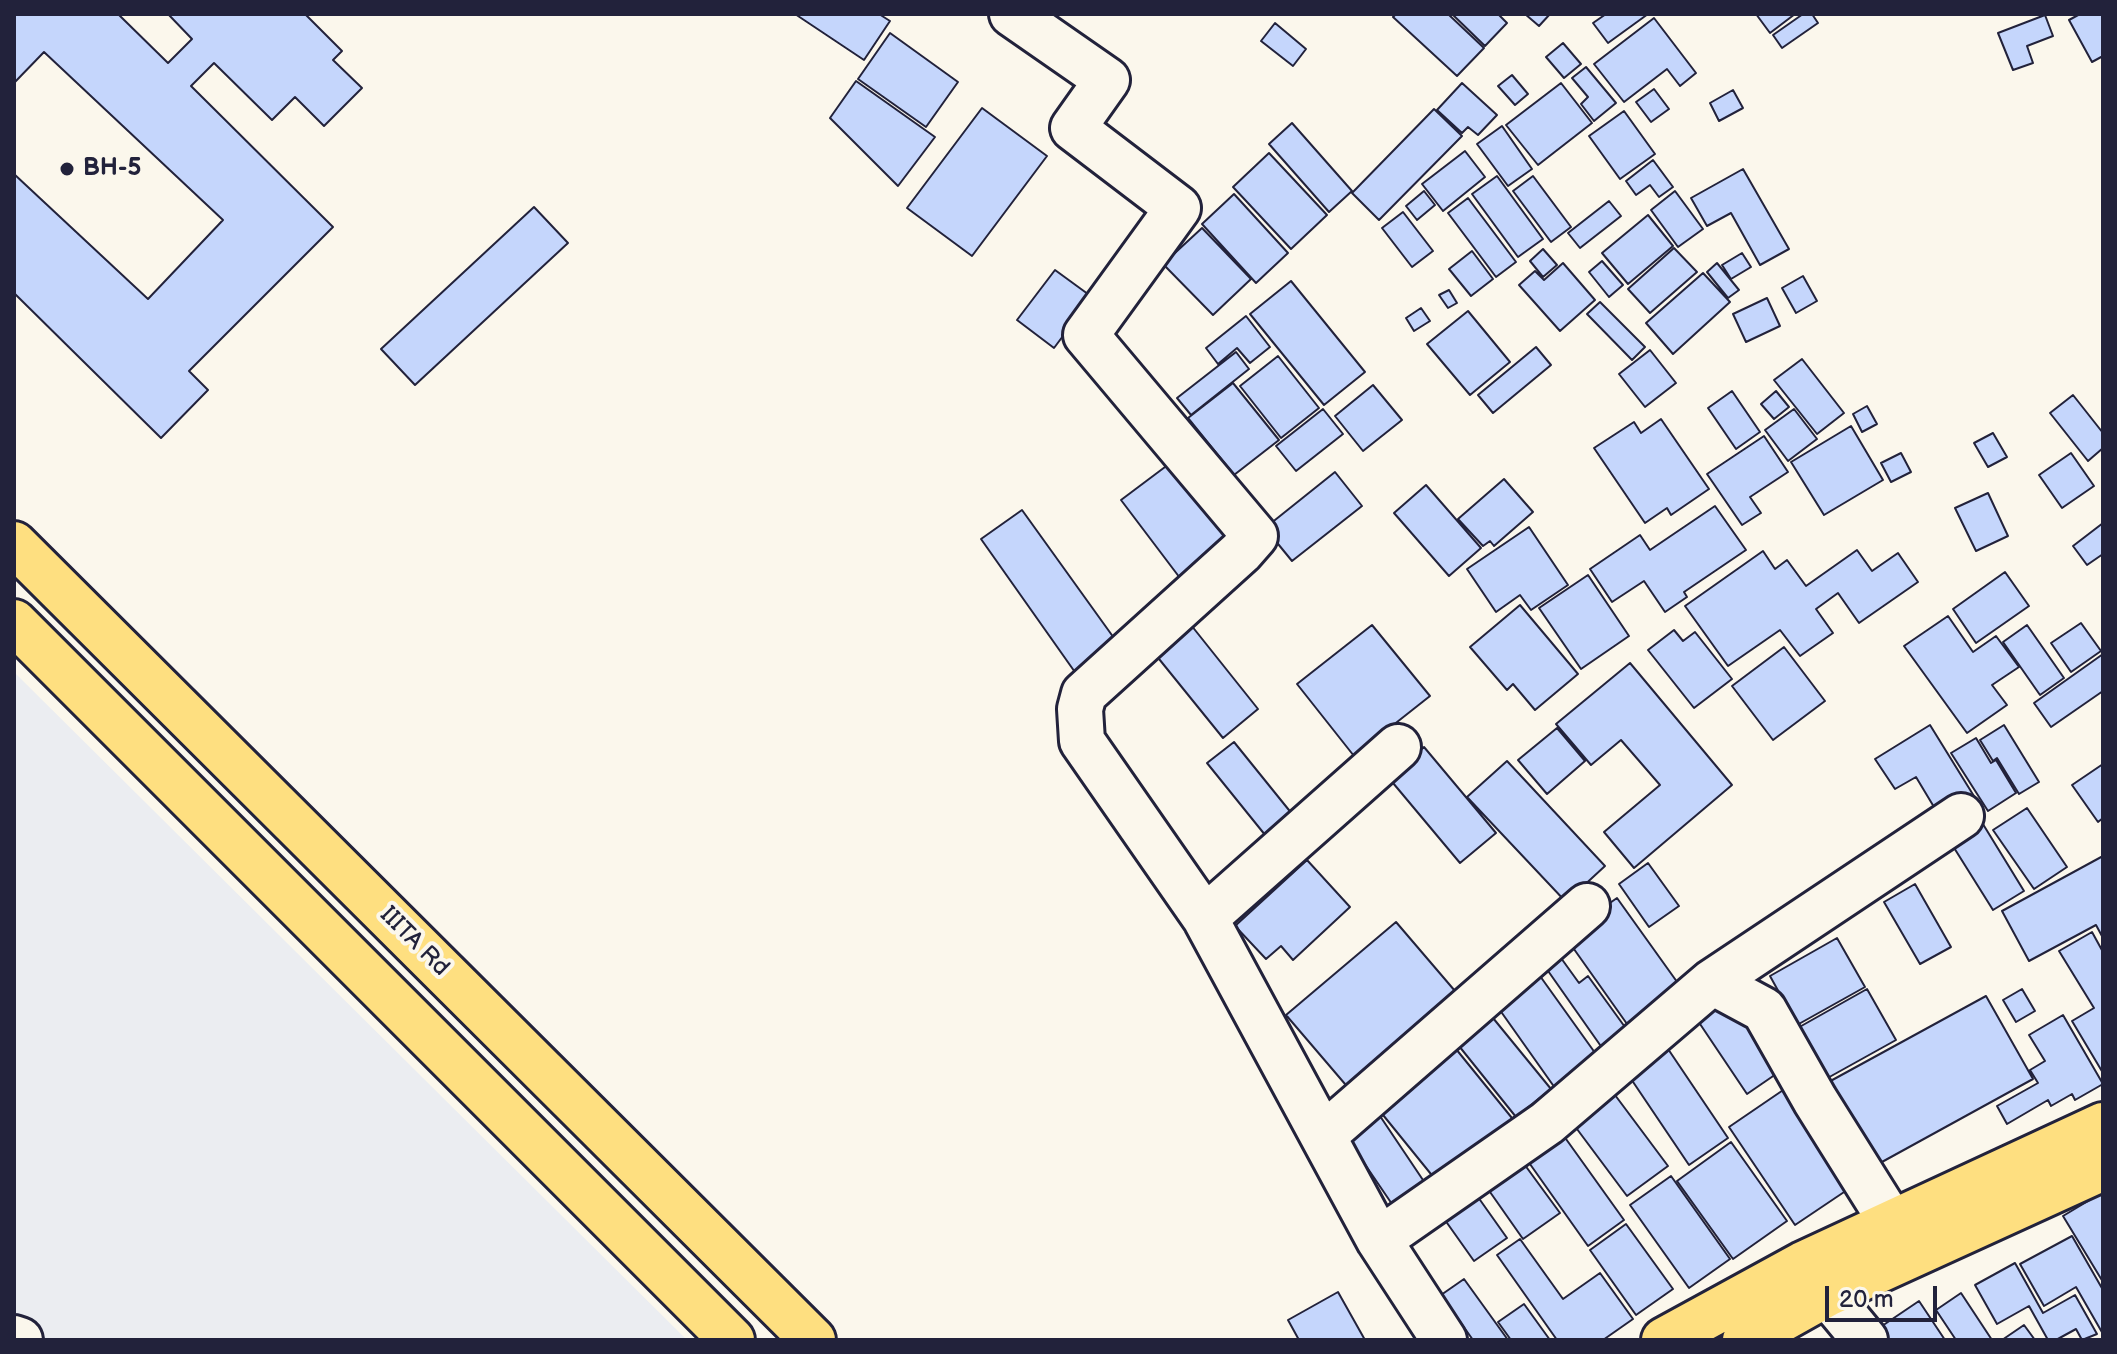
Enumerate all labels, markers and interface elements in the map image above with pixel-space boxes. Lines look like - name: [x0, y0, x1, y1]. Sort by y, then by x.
- place label: BH-5: [83, 155, 141, 183]
- marker: BH-5: [58, 160, 76, 178]
- street label: IIITA Rd: [373, 901, 455, 983]
- scale bar: [1829, 1270, 1941, 1320]
- text: 20 m: [1839, 1285, 1894, 1314]

